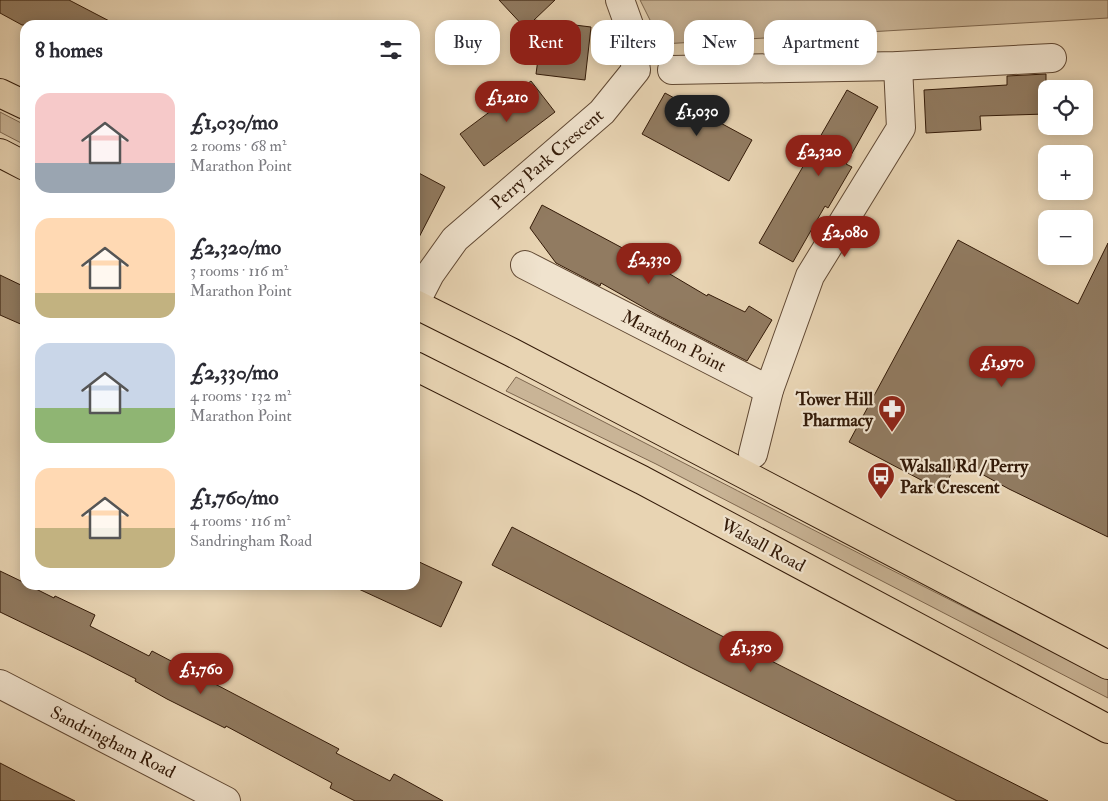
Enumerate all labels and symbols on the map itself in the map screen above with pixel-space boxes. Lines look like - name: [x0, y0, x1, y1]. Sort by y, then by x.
- pin: £1,210: [466, 80, 548, 123]
- pin: £1,030: [656, 94, 738, 137]
- street label: Perry Park Crescent: [486, 104, 609, 215]
- pin: £2,320: [778, 134, 860, 177]
- pin: £2,080: [804, 216, 886, 258]
- pin: £2,330: [608, 242, 690, 285]
- street label: Marathon Point: [618, 305, 730, 378]
- pin: £1,970: [961, 346, 1043, 388]
- place label: Tower Hill Pharmacy: [795, 388, 874, 432]
- pharmacy icon: Tower Hill Pharmacy: [877, 394, 907, 433]
- place label: Walsall Rd / Perry Park Crescent: [899, 455, 1029, 499]
- bus stop icon: Walsall Rd / Perry Park Crescent: [866, 461, 896, 500]
- street label: Walsall Road: [715, 513, 809, 577]
- pin: £1,350: [710, 630, 792, 673]
- pin: £1,760: [160, 652, 242, 695]
- street label: Sandringham Road: [46, 701, 179, 784]

